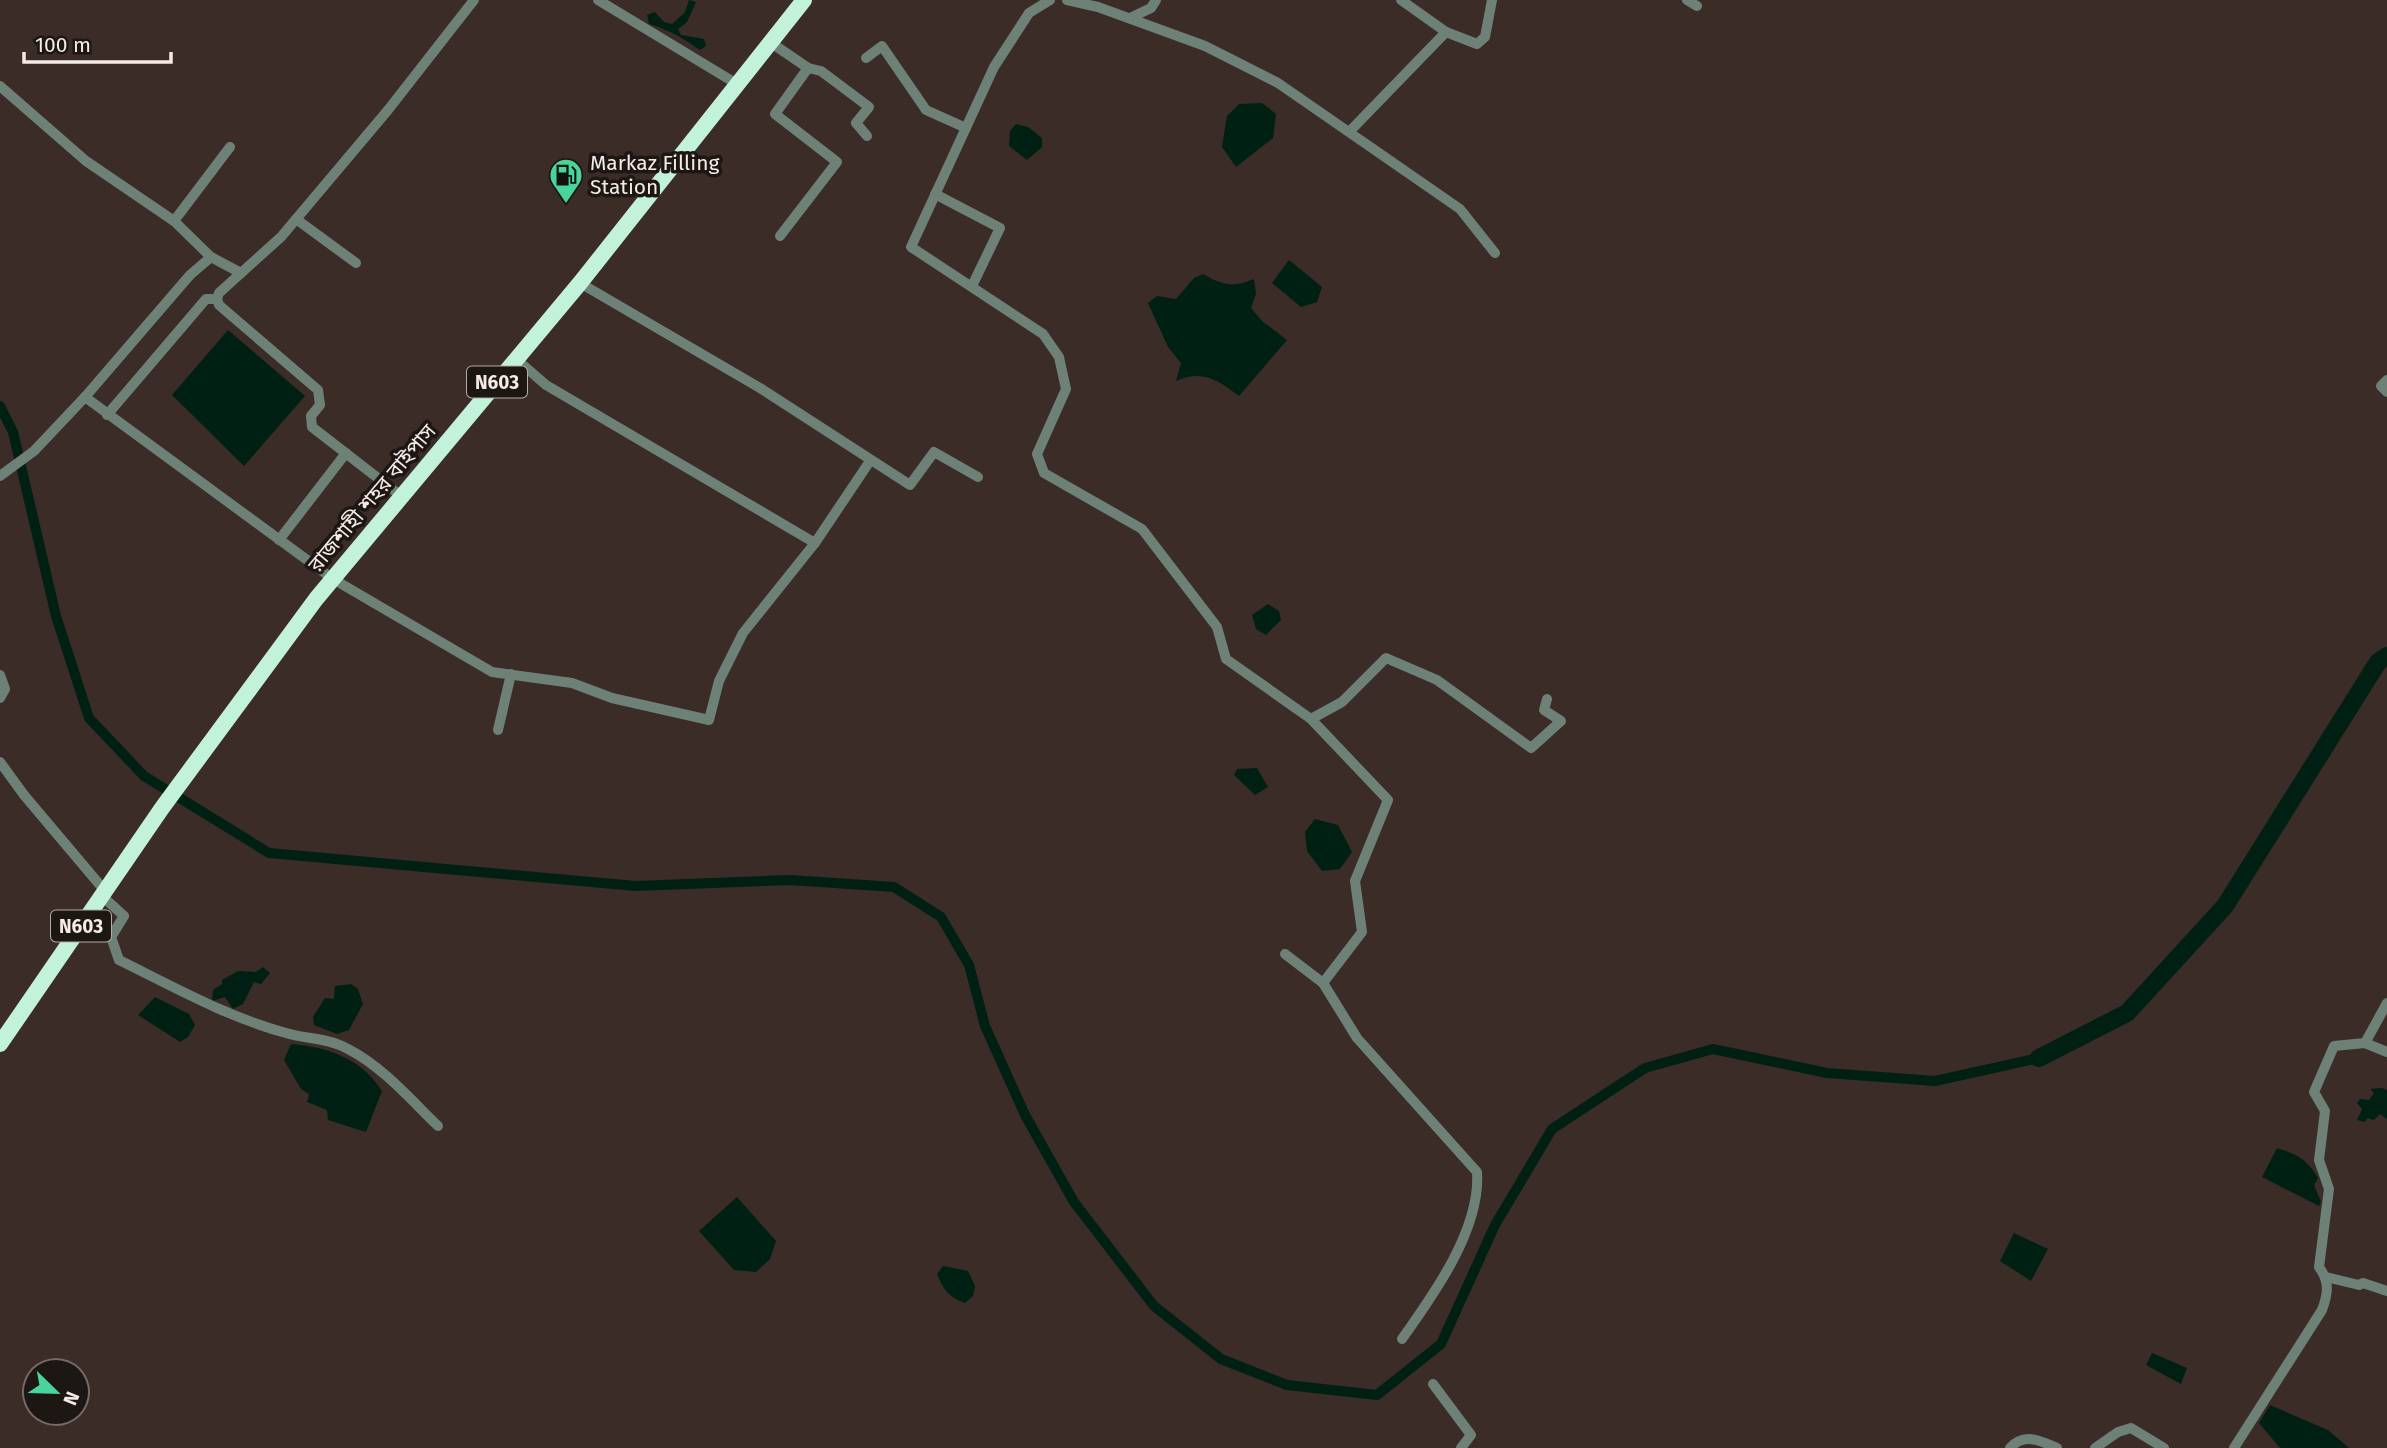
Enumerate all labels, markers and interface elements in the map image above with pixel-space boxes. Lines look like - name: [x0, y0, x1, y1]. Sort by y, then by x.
- scale bar: [24, 21, 172, 65]
- text: 100 m: [35, 32, 91, 58]
- place label: Markaz Filling Station: [590, 150, 720, 200]
- fuel station icon: Markaz Filling Station: [547, 156, 585, 205]
- road number: N603: [467, 366, 527, 398]
- street label: রাজশাহী শহর বাইপাস: [302, 418, 442, 578]
- road number: N603: [51, 910, 111, 942]
- north arrow: [21, 1357, 91, 1427]
- text: N: [58, 1388, 84, 1409]

